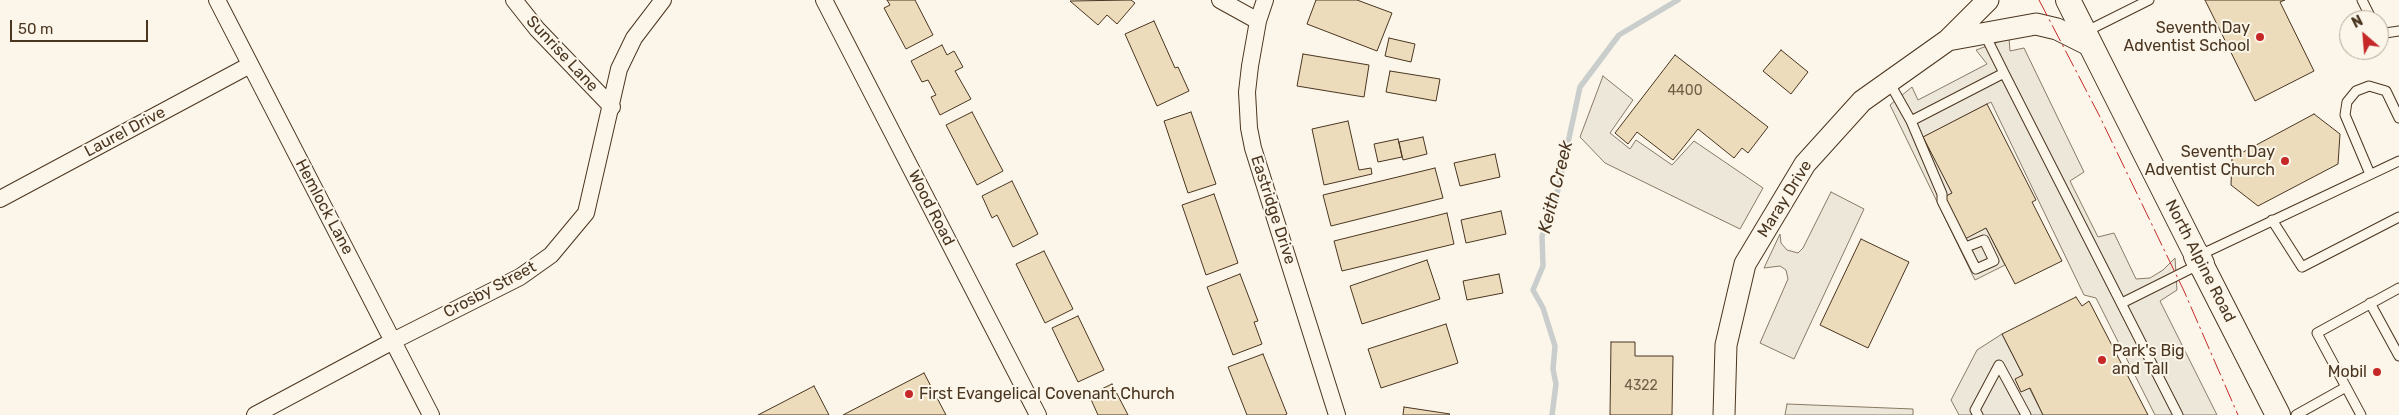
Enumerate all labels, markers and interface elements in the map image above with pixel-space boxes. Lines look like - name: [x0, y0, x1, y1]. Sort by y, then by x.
- scale bar: [12, 10, 150, 42]
- north arrow: [2339, 10, 2389, 60]
- street label: Sunrise Lane: [522, 12, 602, 96]
- text: N: [2349, 12, 2366, 32]
- place label: Seventh Day Adventist School: [2124, 18, 2250, 56]
- text: 50 m: [18, 20, 53, 38]
- marker: Seventh Day Adventist School: [2254, 31, 2266, 43]
- house number: 4400: [1667, 83, 1703, 99]
- street label: Laurel Drive: [81, 103, 169, 161]
- water label: Keith Creek: [1534, 138, 1578, 236]
- place label: Seventh Day Adventist Church: [2145, 142, 2275, 180]
- street label: Eastridge Drive: [1246, 153, 1300, 267]
- marker: Seventh Day Adventist Church: [2279, 155, 2291, 167]
- street label: Hemlock Lane: [291, 156, 357, 258]
- street label: Maray Drive: [1754, 157, 1816, 241]
- street label: Wood Road: [904, 167, 958, 249]
- street label: North Alpine Road: [2161, 197, 2239, 325]
- street label: Crosby Street: [440, 258, 540, 322]
- place label: Park's Big and Tall: [2112, 341, 2185, 379]
- marker: Park's Big and Tall: [2096, 354, 2108, 366]
- place label: Mobil: [2328, 362, 2367, 382]
- marker: Mobil: [2371, 366, 2383, 378]
- house number: 4322: [1624, 378, 1658, 394]
- place label: First Evangelical Covenant Church: [919, 384, 1175, 404]
- marker: First Evangelical Covenant Church: [903, 388, 915, 400]

